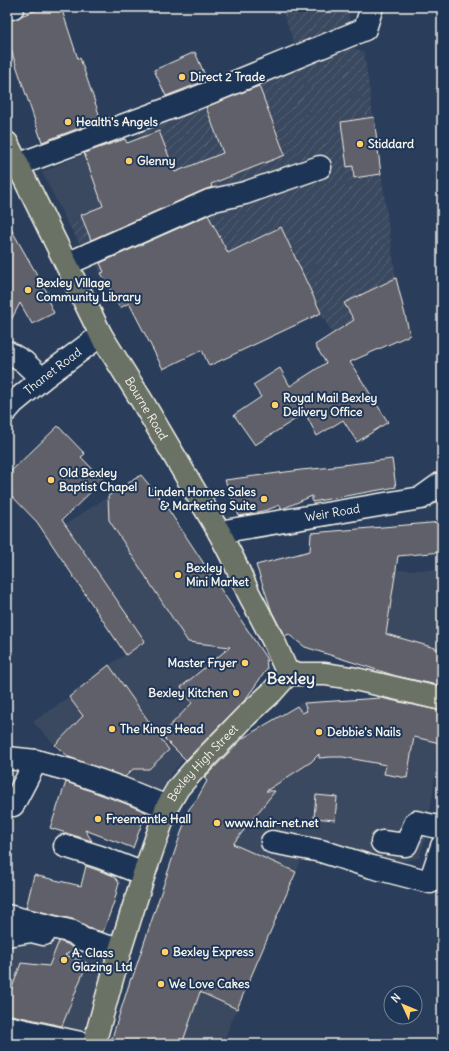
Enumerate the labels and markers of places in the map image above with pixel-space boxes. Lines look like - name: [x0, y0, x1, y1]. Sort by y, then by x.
- place label: Direct 2 Trade: [190, 69, 266, 84]
- marker: Direct 2 Trade: [177, 72, 187, 82]
- place label: Health's Angels: [76, 114, 158, 130]
- marker: Health's Angels: [63, 117, 73, 127]
- place label: Stiddard: [368, 136, 414, 151]
- marker: Stiddard: [355, 139, 365, 149]
- place label: Glenny: [137, 153, 176, 169]
- marker: Glenny: [124, 156, 134, 166]
- place label: Bexley Village Community Library: [36, 275, 141, 305]
- marker: Bexley Village Community Library: [23, 285, 33, 295]
- place label: Royal Mail Bexley Delivery Office: [283, 390, 378, 420]
- marker: Royal Mail Bexley Delivery Office: [270, 400, 280, 410]
- place label: Old Bexley Baptist Chapel: [59, 465, 138, 495]
- marker: Old Bexley Baptist Chapel: [46, 475, 56, 485]
- place label: Linden Homes Sales & Marketing Suite: [148, 484, 257, 514]
- marker: Linden Homes Sales & Marketing Suite: [259, 494, 269, 504]
- place label: Bexley Mini Market: [186, 560, 250, 589]
- marker: Bexley Mini Market: [173, 570, 183, 580]
- place label: Master Fryer: [168, 655, 237, 671]
- marker: Master Fryer: [240, 658, 250, 668]
- place label: Bexley Kitchen: [148, 685, 228, 701]
- marker: Bexley Kitchen: [231, 688, 241, 698]
- place label: The Kings Head: [120, 721, 203, 737]
- marker: The Kings Head: [107, 724, 117, 734]
- place label: Debbie's Nails: [327, 724, 401, 739]
- marker: Debbie's Nails: [314, 727, 324, 737]
- place label: Freemantle Hall: [106, 811, 191, 826]
- marker: Freemantle Hall: [93, 814, 103, 824]
- place label: www.hair-net.net: [225, 815, 320, 830]
- marker: www.hair-net.net: [212, 818, 222, 828]
- place label: Bexley Express: [173, 944, 254, 960]
- place label: A. Class Glazing Ltd: [72, 945, 132, 975]
- marker: Bexley Express: [160, 947, 170, 957]
- marker: A. Class Glazing Ltd: [59, 955, 69, 965]
- place label: We Love Cakes: [169, 976, 250, 991]
- marker: We Love Cakes: [156, 979, 166, 989]

